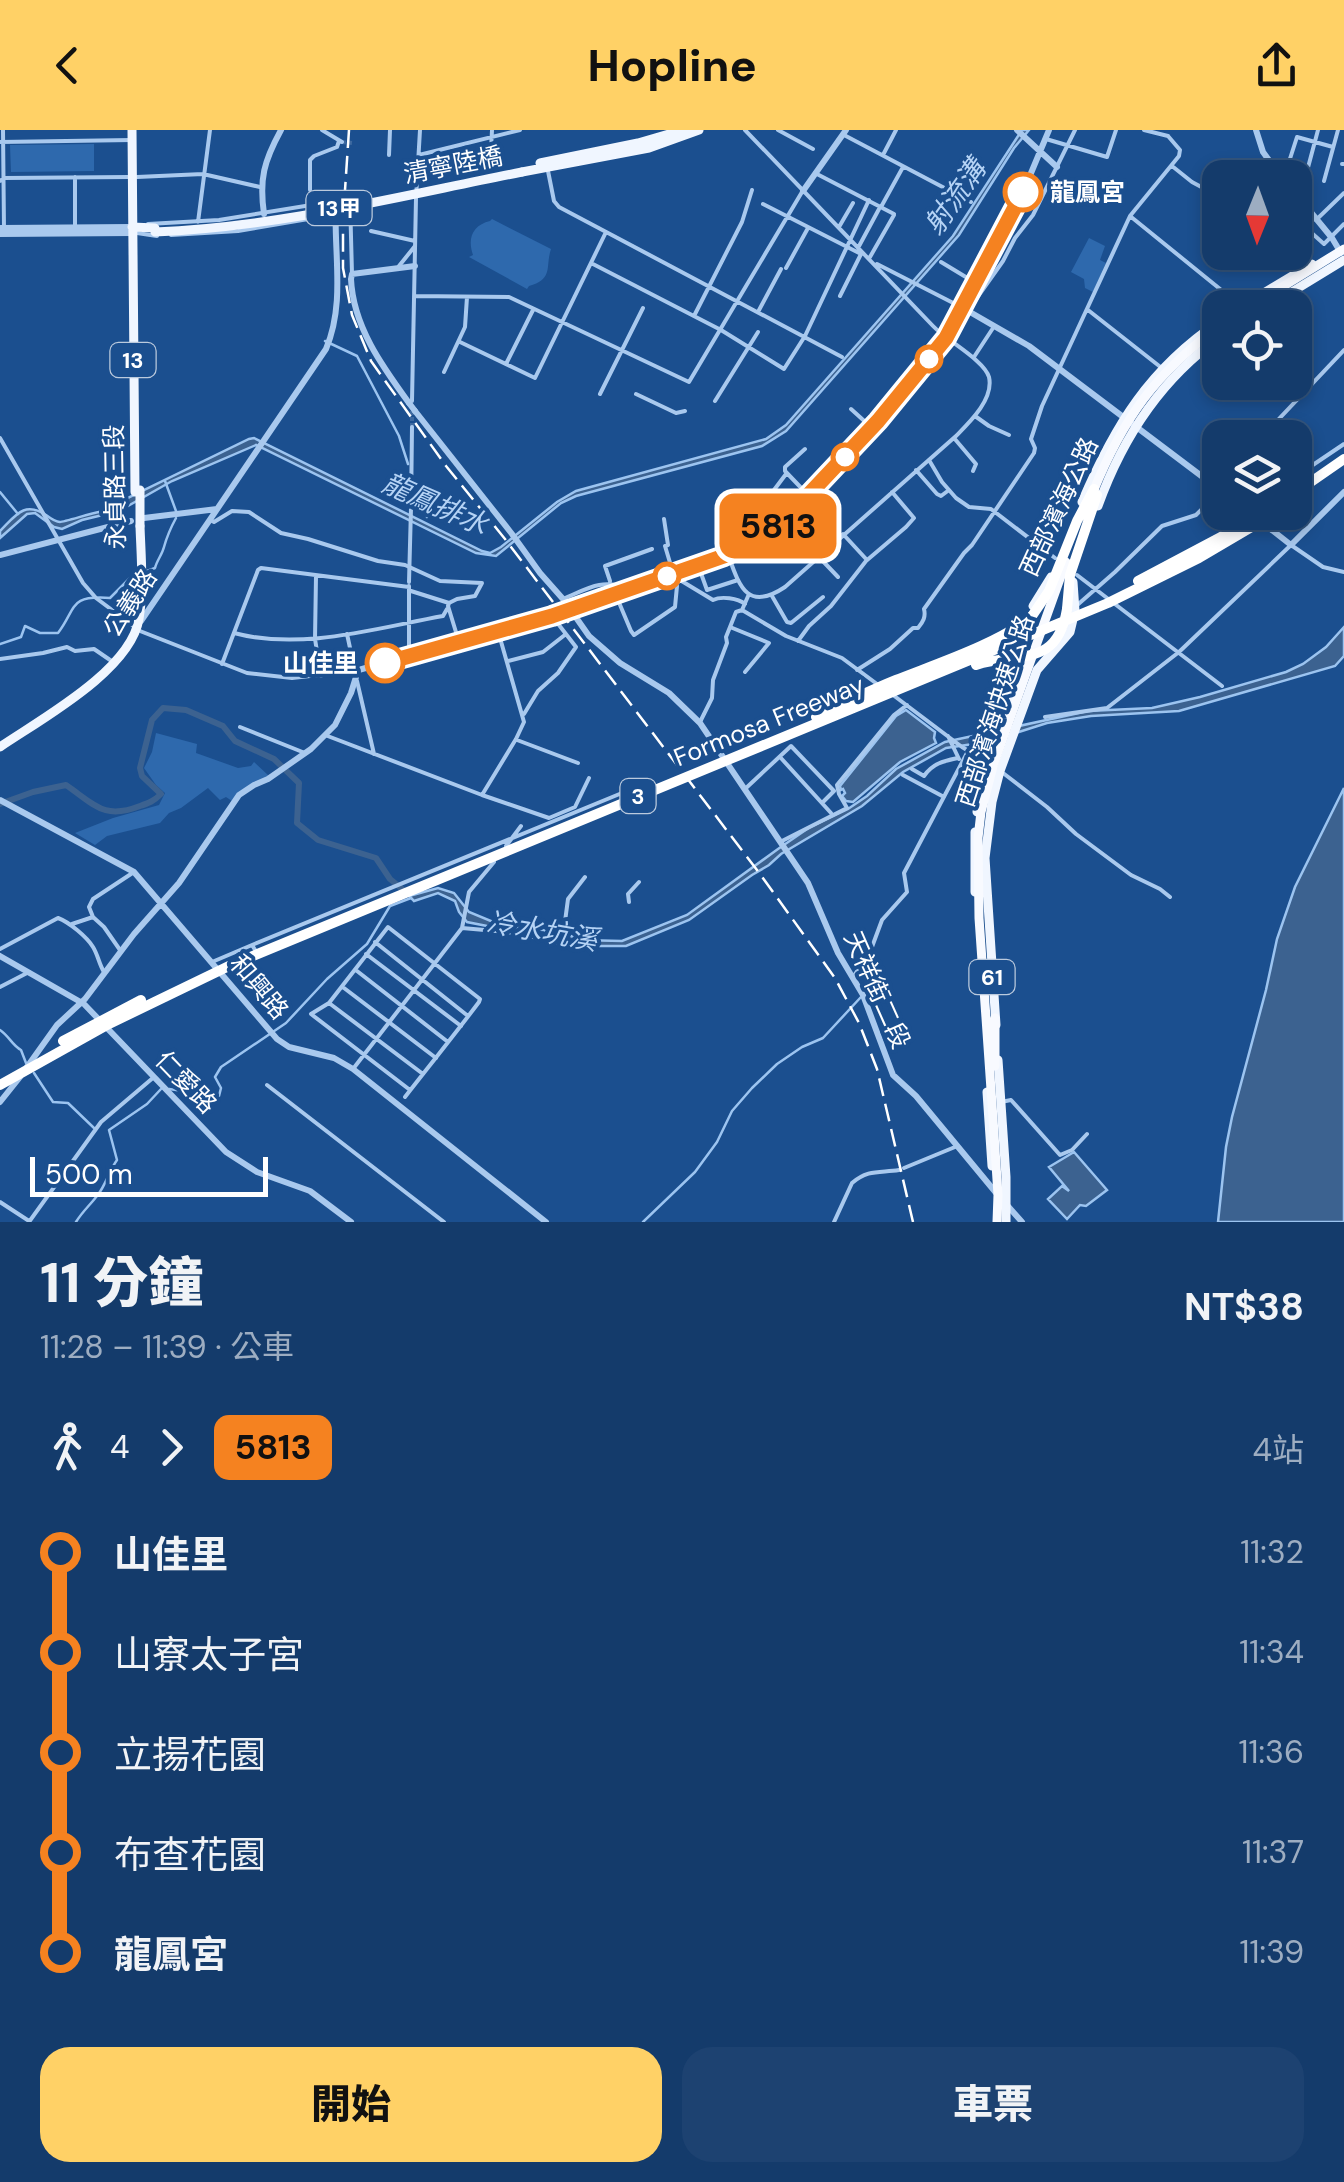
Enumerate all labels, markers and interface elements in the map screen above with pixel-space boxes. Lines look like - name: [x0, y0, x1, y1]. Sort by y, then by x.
- text: Hopline: [587, 36, 757, 95]
- icon: back: [40, 38, 95, 93]
- icon: share: [1249, 38, 1304, 93]
- street label: 清寧陸橋: [401, 139, 505, 191]
- water label: 射流溝: [916, 149, 997, 242]
- north arrow: [1202, 160, 1312, 270]
- map controls: [1202, 160, 1312, 530]
- marker: 龍鳳宮: [1004, 173, 1042, 211]
- place label: 龍鳳宮: [1050, 176, 1125, 209]
- road number: 13甲: [306, 191, 372, 225]
- button: locate: [1202, 290, 1312, 400]
- road number: 13: [110, 343, 156, 377]
- unlabelled marker: [916, 346, 942, 372]
- button: layers: [1202, 420, 1312, 530]
- street label: 永貞路三段: [97, 424, 133, 550]
- street label: 西部濱海公路: [1012, 432, 1106, 582]
- unlabelled marker: [832, 444, 858, 470]
- water label: 龍鳳排水: [376, 464, 496, 544]
- line badge: 5813: [708, 494, 848, 558]
- text: 5813: [739, 503, 817, 549]
- street label: 公義路: [96, 563, 164, 643]
- unlabelled marker: [654, 563, 680, 589]
- street label: 西部濱海快速公路: [948, 611, 1042, 811]
- marker: 山佳里: [366, 644, 404, 682]
- place label: 山佳里: [283, 647, 358, 680]
- street label: Formosa Freeway: [669, 668, 869, 774]
- road number: 3: [620, 779, 656, 813]
- water label: 冷水坑溪: [484, 903, 604, 960]
- street label: 天祥街二段: [837, 926, 917, 1054]
- street label: 和興路: [222, 948, 296, 1026]
- road number: 61: [970, 960, 1014, 994]
- street label: 仁愛路: [148, 1044, 224, 1120]
- scale bar: [30, 1152, 268, 1196]
- text: 500 m: [45, 1156, 133, 1193]
- text: 11 分鐘: [40, 1247, 203, 1319]
- text: NT$38: [1184, 1282, 1304, 1332]
- text: 11:28 – 11:39 · 公車: [40, 1326, 294, 1368]
- icon: walk: [40, 1420, 95, 1475]
- icon: forward: [144, 1420, 199, 1475]
- text: 5813: [234, 1424, 312, 1470]
- text: 4: [110, 1426, 129, 1468]
- text: 4站: [1253, 1429, 1304, 1471]
- text: 山佳里: [114, 1530, 228, 1580]
- text: 11:32: [1240, 1531, 1304, 1573]
- text: 山寮太子宮: [114, 1630, 304, 1680]
- text: 11:34: [1239, 1631, 1304, 1673]
- text: 立揚花園: [114, 1730, 266, 1780]
- text: 11:36: [1239, 1731, 1304, 1773]
- text: 布查花園: [114, 1830, 266, 1880]
- text: 11:37: [1242, 1831, 1304, 1873]
- text: 龍鳳宮: [114, 1930, 228, 1980]
- text: 11:39: [1239, 1931, 1304, 1973]
- button: 開始: [40, 2047, 662, 2162]
- button: 車票: [682, 2047, 1304, 2162]

